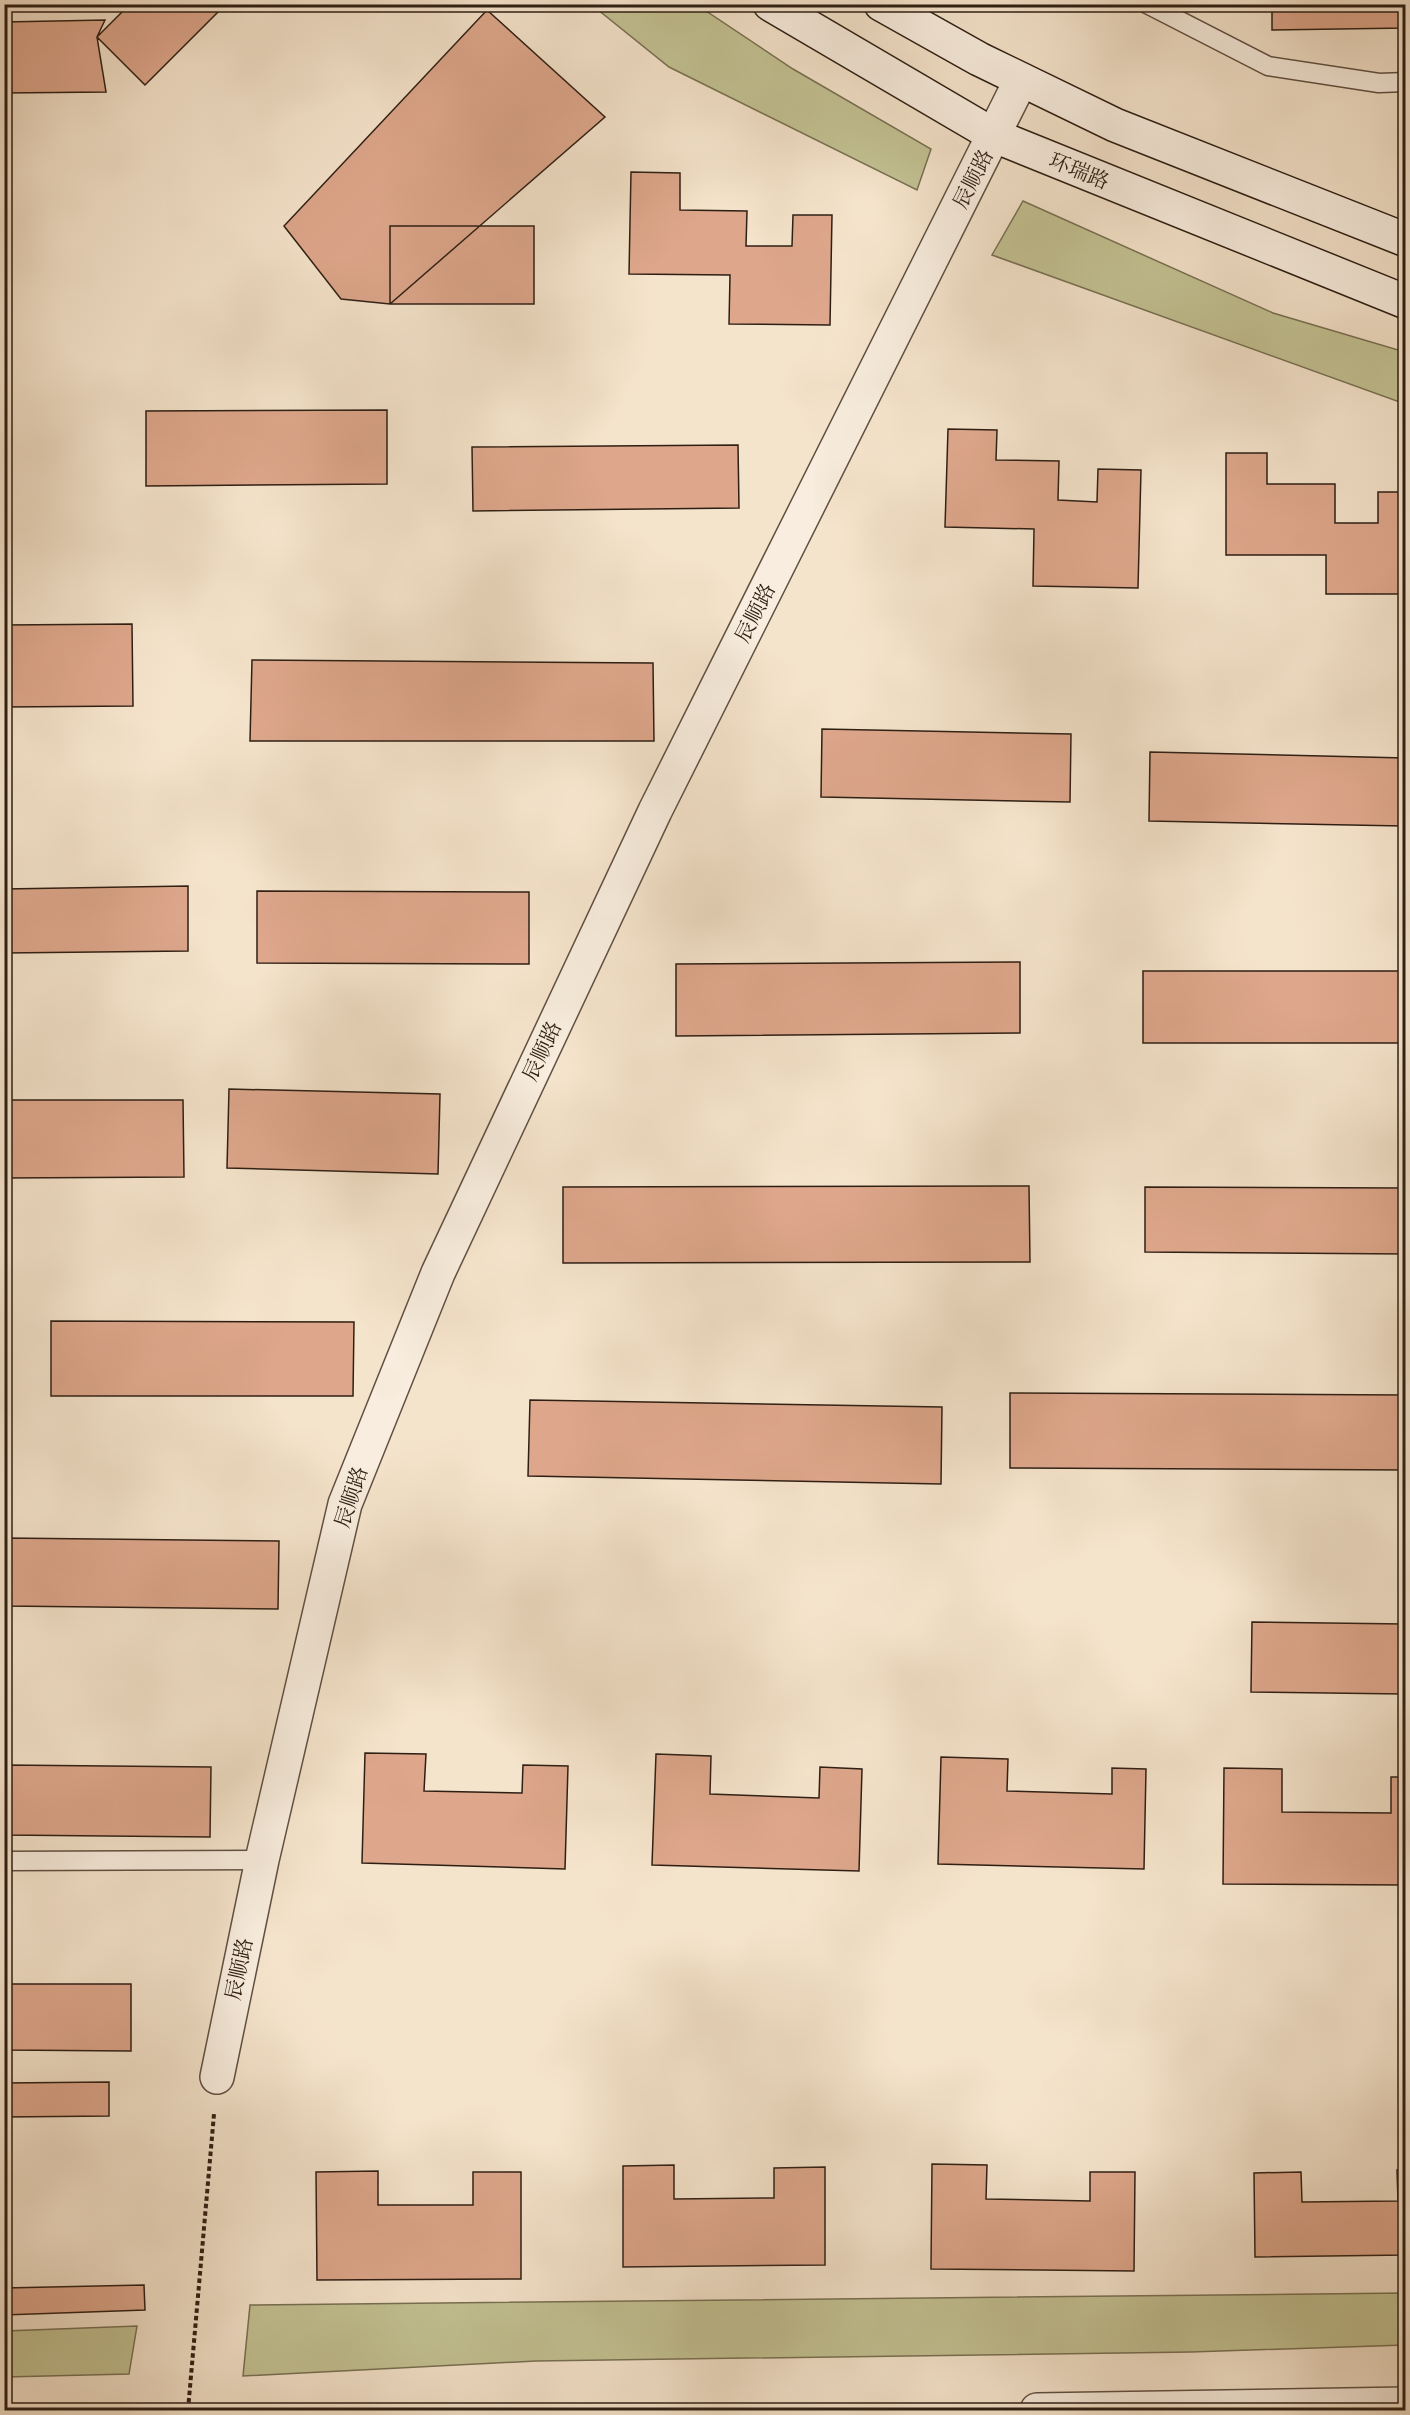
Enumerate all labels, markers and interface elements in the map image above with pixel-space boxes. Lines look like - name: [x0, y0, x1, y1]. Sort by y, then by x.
- street label: 辰顺路: [947, 145, 1002, 214]
- street label: 环瑞路: [1044, 147, 1113, 198]
- street label: 辰顺路: [729, 579, 784, 648]
- street label: 辰顺路: [517, 1017, 570, 1086]
- street label: 辰顺路: [329, 1463, 376, 1532]
- street label: 辰顺路: [220, 1935, 261, 2003]

